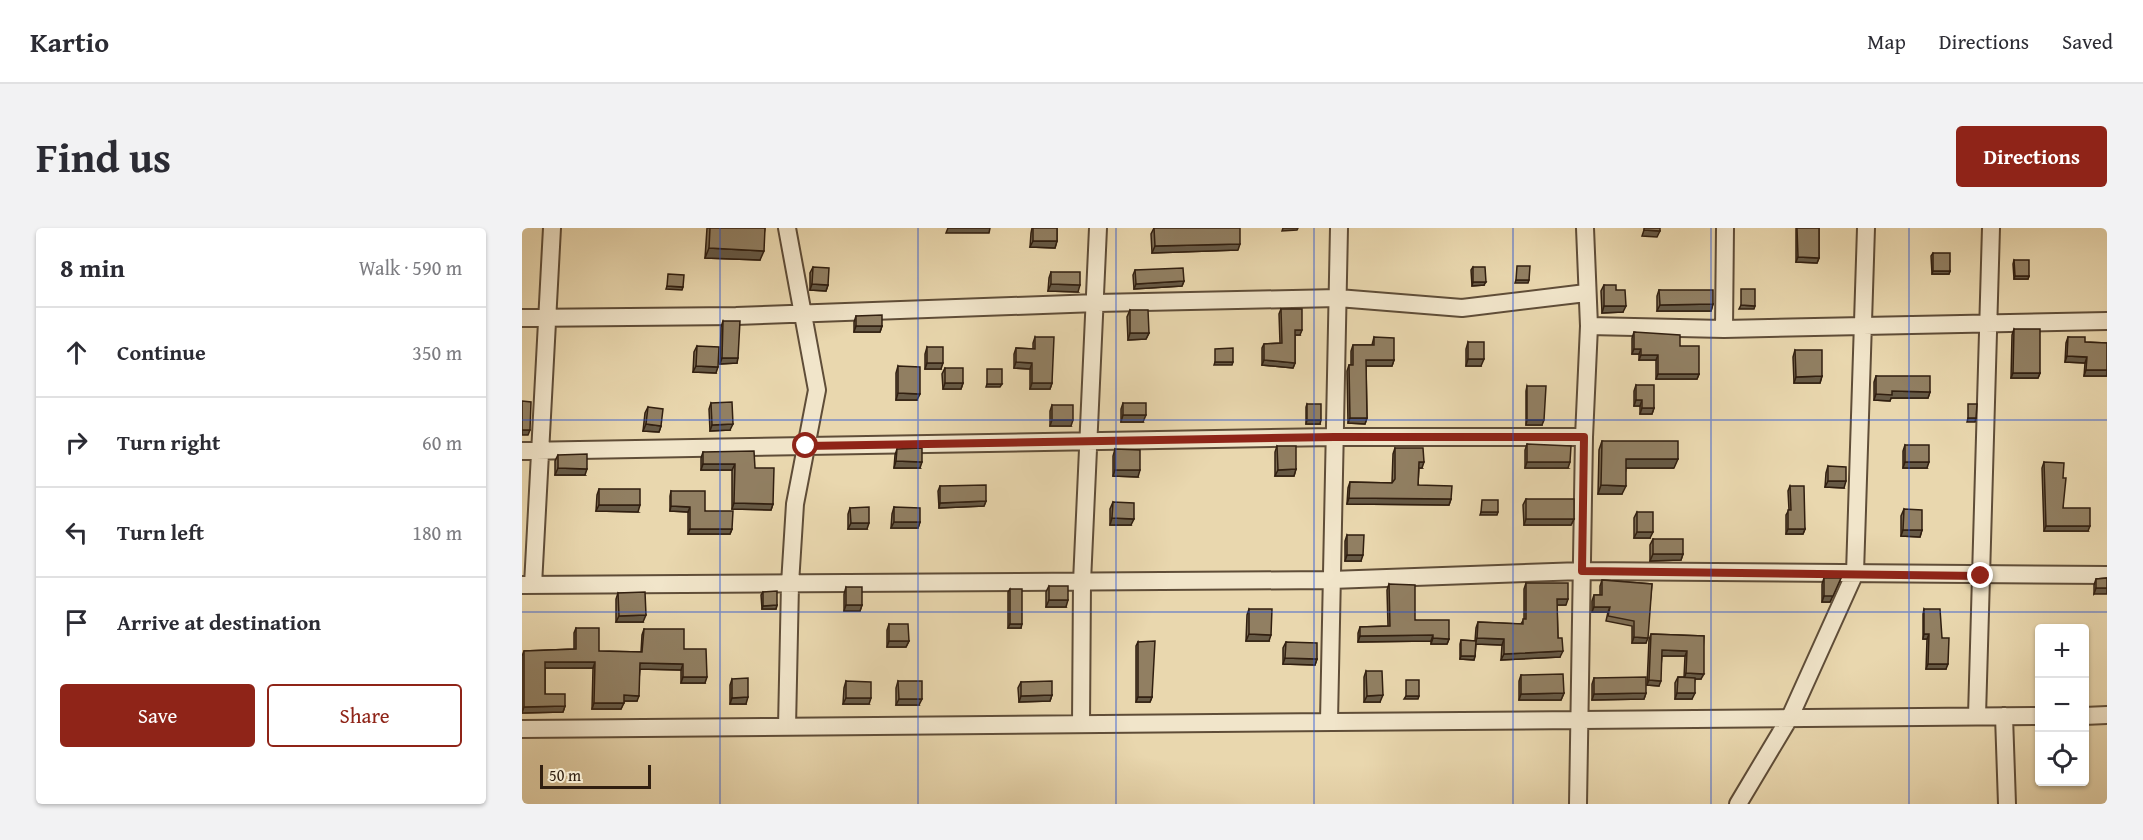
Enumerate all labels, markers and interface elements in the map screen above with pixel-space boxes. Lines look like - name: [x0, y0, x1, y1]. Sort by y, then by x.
- text: Kartio: [30, 21, 109, 62]
- text: Map: [1867, 26, 1906, 57]
- text: Directions: [1939, 26, 2029, 57]
- text: Saved: [2062, 26, 2113, 57]
- text: Find us: [36, 126, 171, 187]
- button: Directions: [1956, 126, 2107, 187]
- text: 8 min: [60, 248, 125, 287]
- text: Walk · 590 m: [359, 253, 462, 282]
- icon: ahead: [60, 336, 93, 369]
- text: Continue: [117, 336, 206, 368]
- text: 350 m: [412, 338, 462, 367]
- icon: right: [60, 426, 93, 459]
- text: Turn right: [117, 426, 220, 458]
- text: 60 m: [422, 428, 462, 457]
- route start: [792, 432, 818, 458]
- icon: left: [60, 516, 93, 549]
- text: Turn left: [117, 516, 204, 548]
- text: 180 m: [412, 518, 462, 547]
- route end: [1967, 562, 1993, 588]
- icon: arrive: [60, 606, 93, 639]
- text: Arrive at destination: [117, 606, 321, 638]
- map controls: [2035, 624, 2089, 786]
- button: +: [2035, 624, 2089, 678]
- button: −: [2035, 678, 2089, 732]
- button: Save: [60, 684, 255, 747]
- button: Share: [267, 684, 462, 747]
- button: locate: [2035, 732, 2089, 786]
- scale bar: [540, 762, 651, 790]
- text: 50 m: [549, 763, 581, 787]

